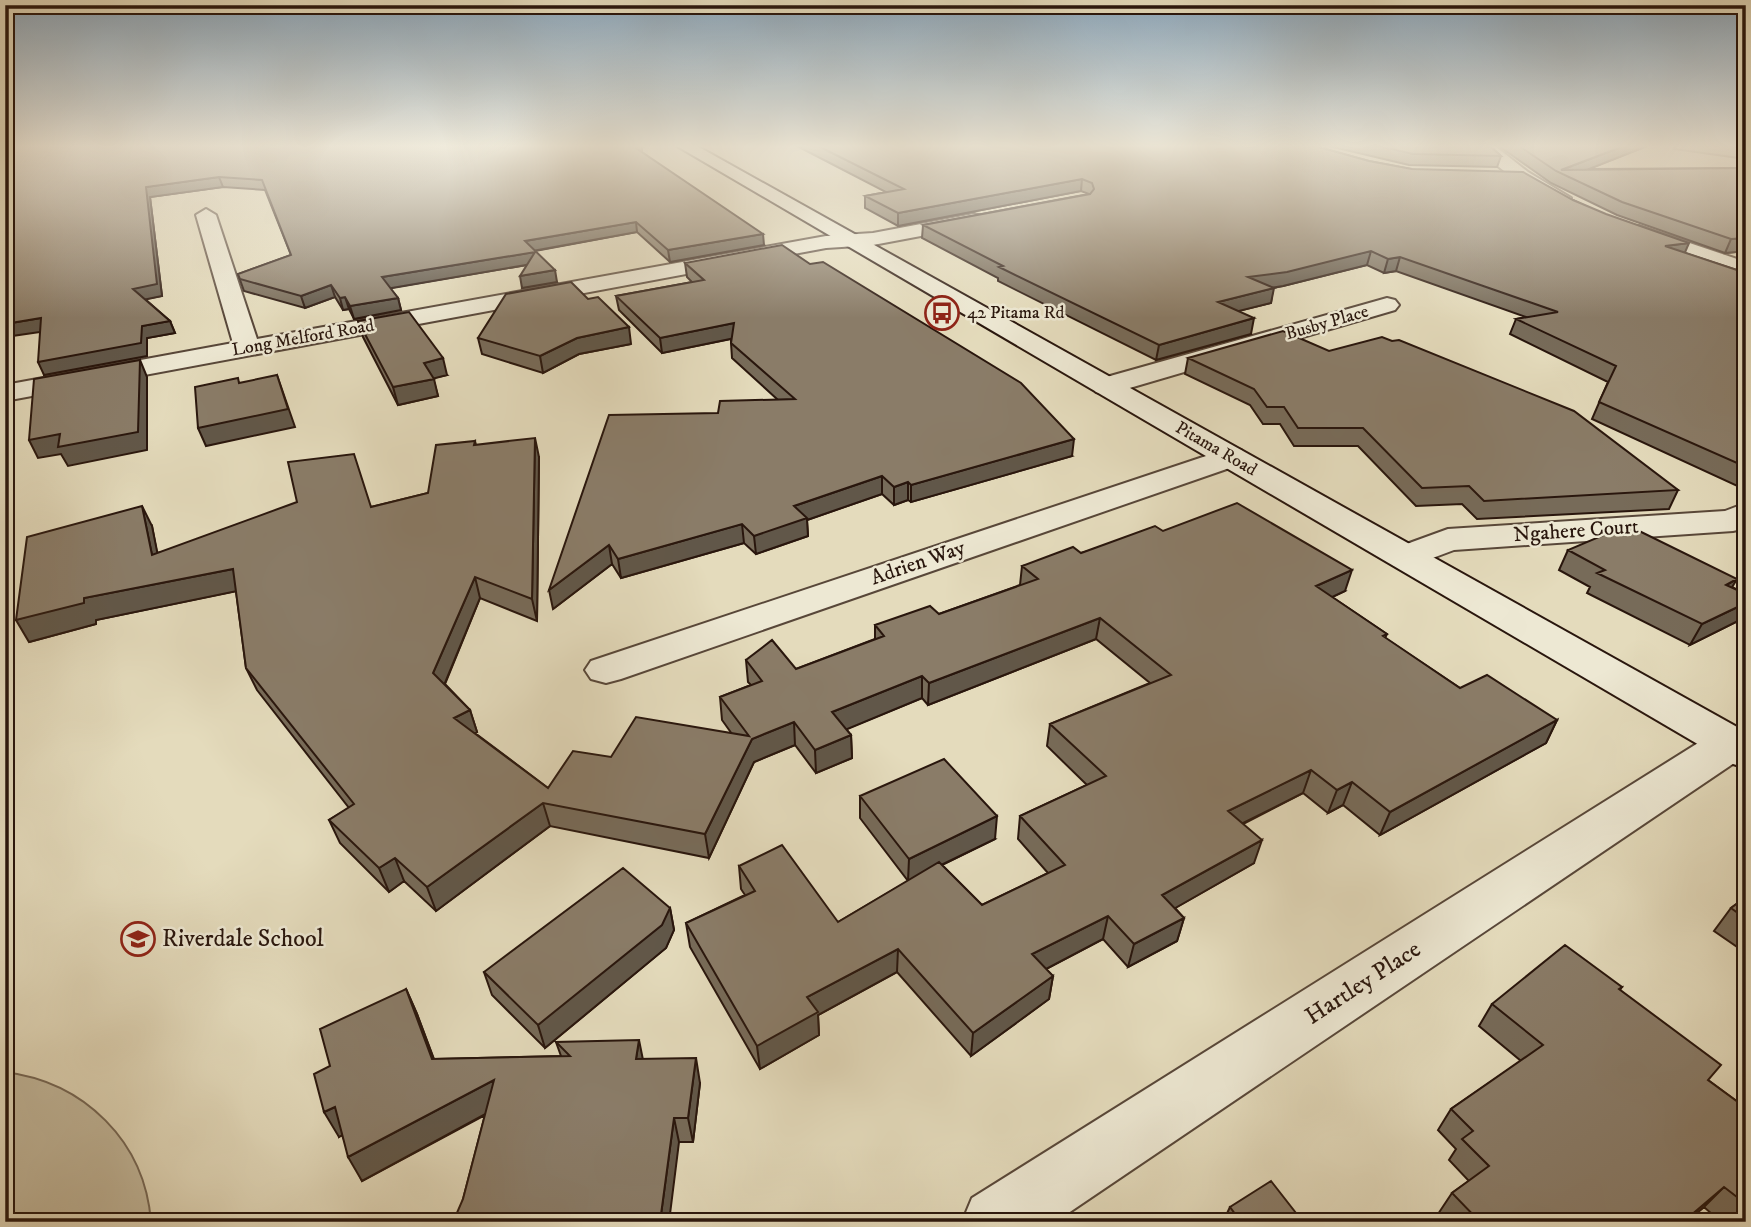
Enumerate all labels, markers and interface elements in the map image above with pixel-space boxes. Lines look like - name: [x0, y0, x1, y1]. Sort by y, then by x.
- bus stop icon: 42 Pitama Rd: [923, 294, 961, 332]
- street label: Busby Place: [1283, 301, 1371, 345]
- place label: 42 Pitama Rd: [967, 302, 1064, 324]
- street label: Long Melford Road: [230, 315, 376, 361]
- street label: Pitama Road: [1171, 417, 1261, 481]
- street label: Ngahere Court: [1513, 514, 1640, 548]
- street label: Adrien Way: [867, 534, 970, 591]
- school or university icon: Riverdale School: [119, 920, 157, 958]
- place label: Riverdale School: [162, 924, 324, 954]
- street label: Hartley Place: [1299, 934, 1427, 1032]

